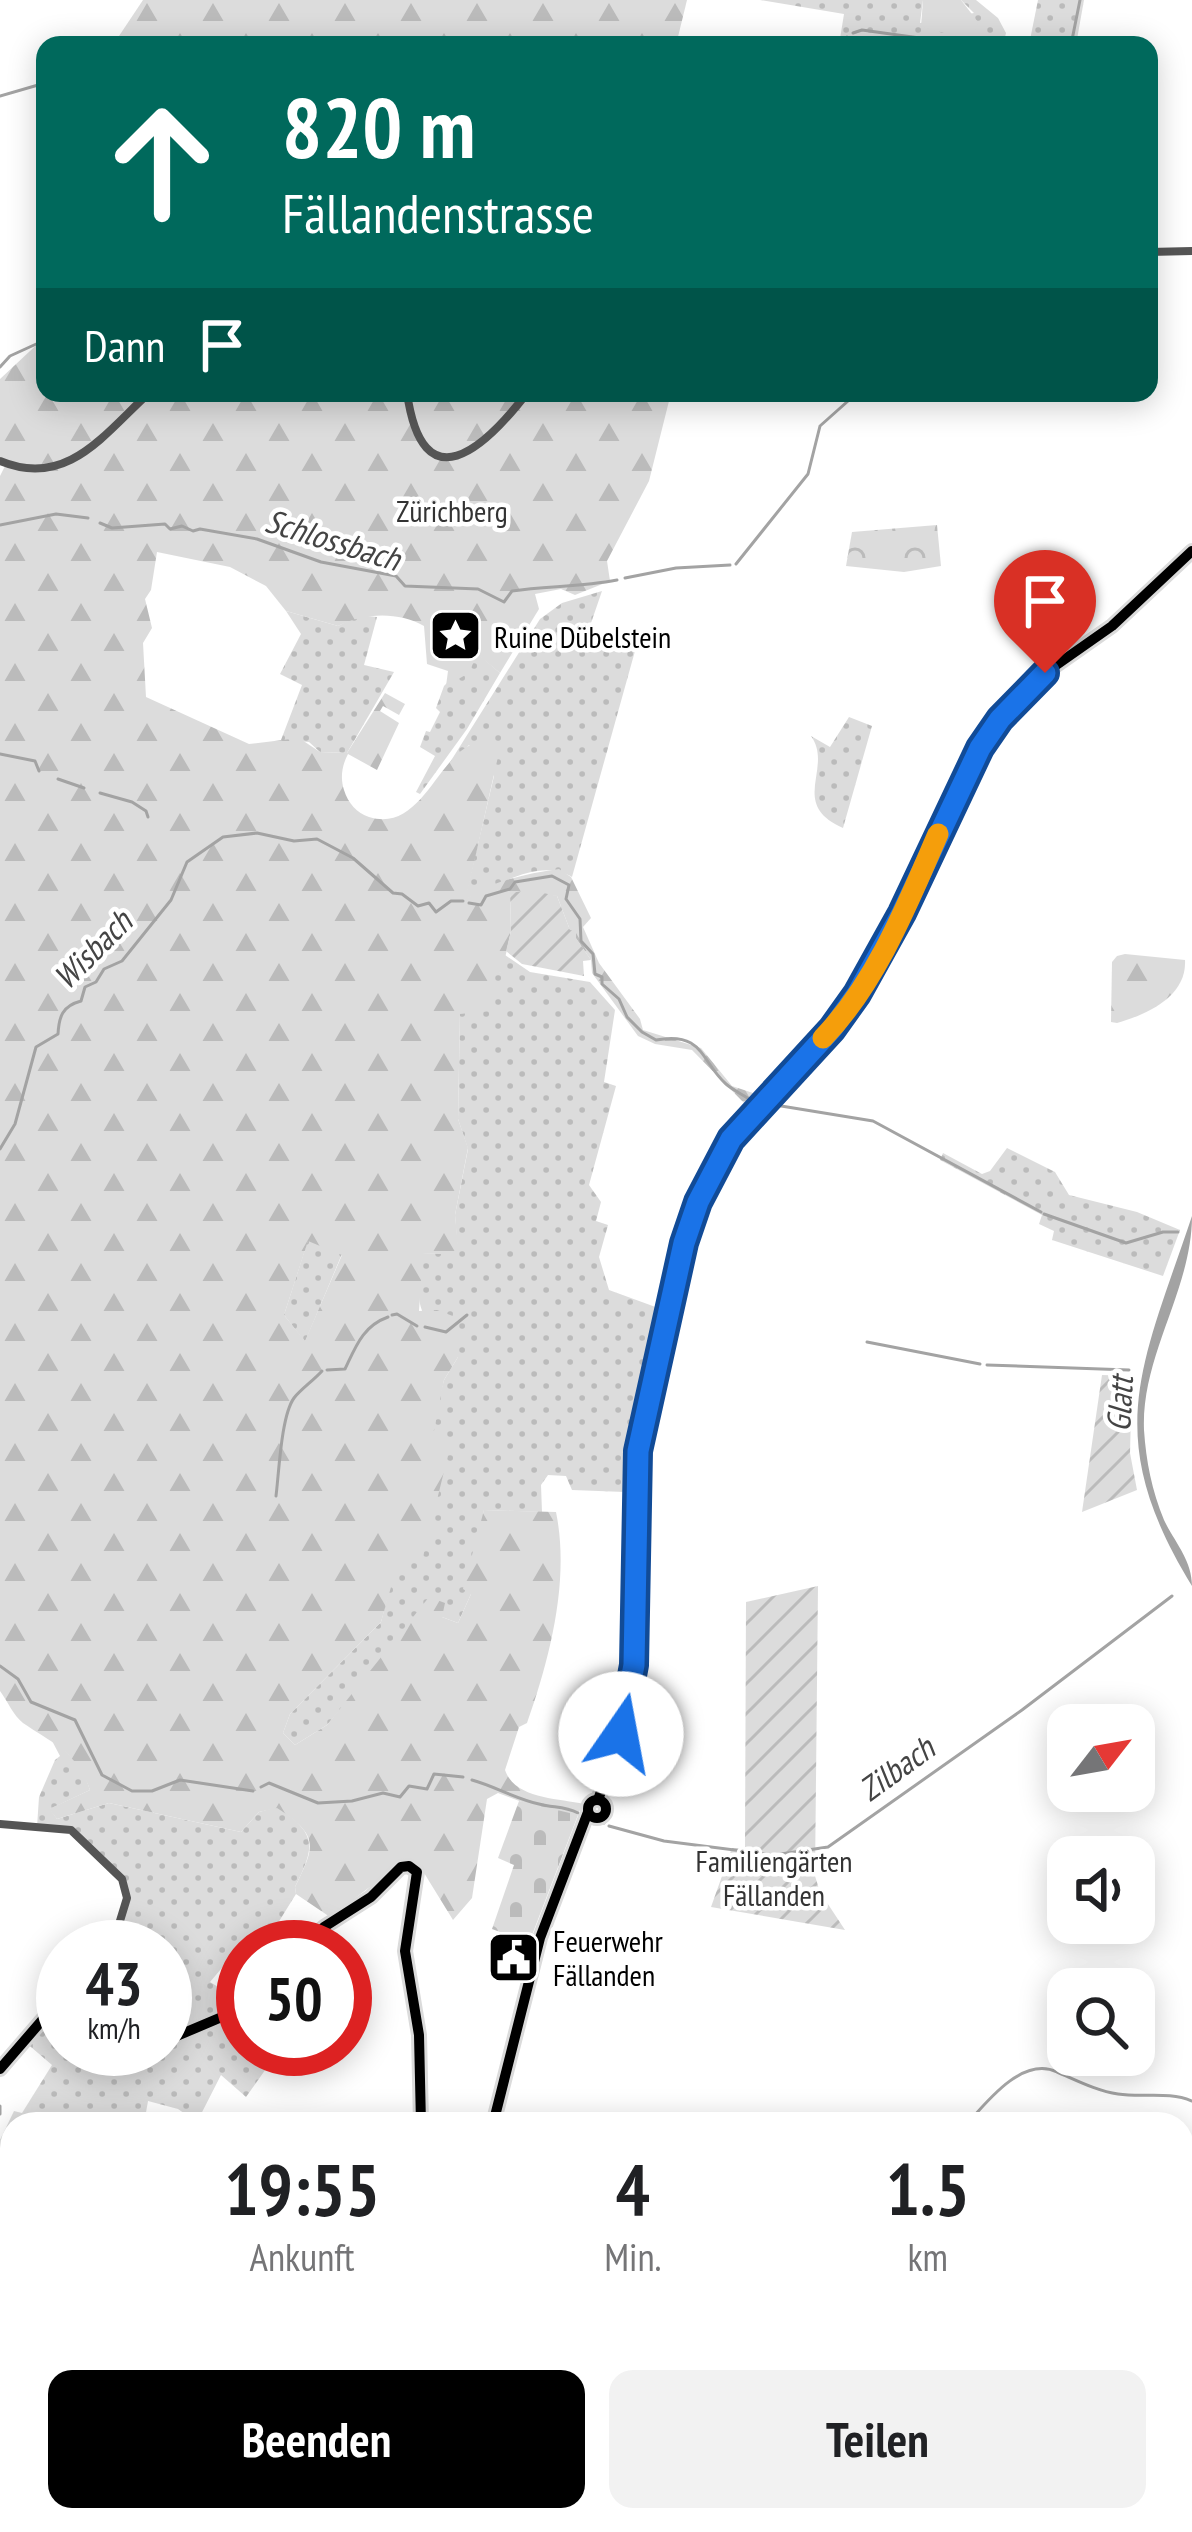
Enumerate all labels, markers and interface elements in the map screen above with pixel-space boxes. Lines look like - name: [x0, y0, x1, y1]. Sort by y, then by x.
- text: 820 m: [282, 72, 475, 181]
- icon: ahead: [84, 84, 240, 240]
- text: Fällandenstrasse: [282, 178, 594, 248]
- icon: arrive: [189, 312, 255, 378]
- text: Dann: [84, 316, 165, 374]
- park label: Zürichberg: [396, 491, 508, 530]
- water label: Schlossbach: [261, 498, 407, 580]
- pin: [994, 550, 1096, 673]
- icon: arrive: [1012, 568, 1078, 634]
- place icon: Ruine Dübelstein: [427, 608, 483, 664]
- place label: Ruine Dübelstein: [494, 617, 671, 656]
- water label: Wisbach: [43, 899, 142, 998]
- water label: Glatt: [1096, 1371, 1142, 1433]
- position arrow: [558, 1671, 684, 1797]
- north arrow: [1047, 1704, 1155, 1812]
- map controls: [1047, 1704, 1155, 2076]
- water label: Zilbach: [850, 1725, 943, 1810]
- button: sound: [1047, 1836, 1155, 1944]
- park label: Familiengärten Fällanden: [696, 1841, 852, 1914]
- speed limit sign: 50: [216, 1920, 372, 2076]
- place label: Feuerwehr Fällanden: [553, 1921, 663, 1994]
- public building icon: Feuerwehr Fällanden: [486, 1929, 542, 1985]
- text: 43: [85, 1944, 143, 2022]
- button: search: [1047, 1968, 1155, 2076]
- text: km/h: [87, 2008, 141, 2047]
- text: 19:55: [224, 2142, 380, 2235]
- text: 4: [616, 2142, 650, 2235]
- text: 1.5: [886, 2142, 970, 2235]
- text: Ankunft: [250, 2231, 355, 2282]
- text: Min.: [604, 2231, 662, 2282]
- text: km: [907, 2231, 948, 2282]
- button: Beenden: [48, 2370, 585, 2508]
- button: Teilen: [609, 2370, 1146, 2508]

